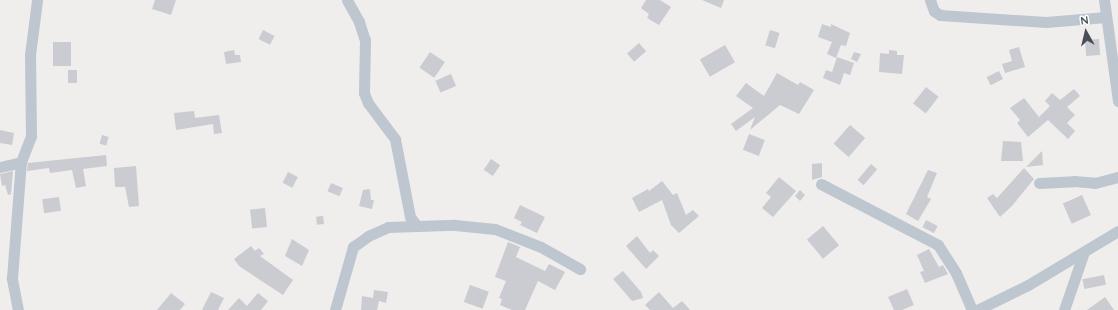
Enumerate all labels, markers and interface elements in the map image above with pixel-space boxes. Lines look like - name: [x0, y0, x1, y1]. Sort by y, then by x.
- north arrow: [1066, 12, 1106, 52]
- text: N: [1079, 13, 1089, 28]

